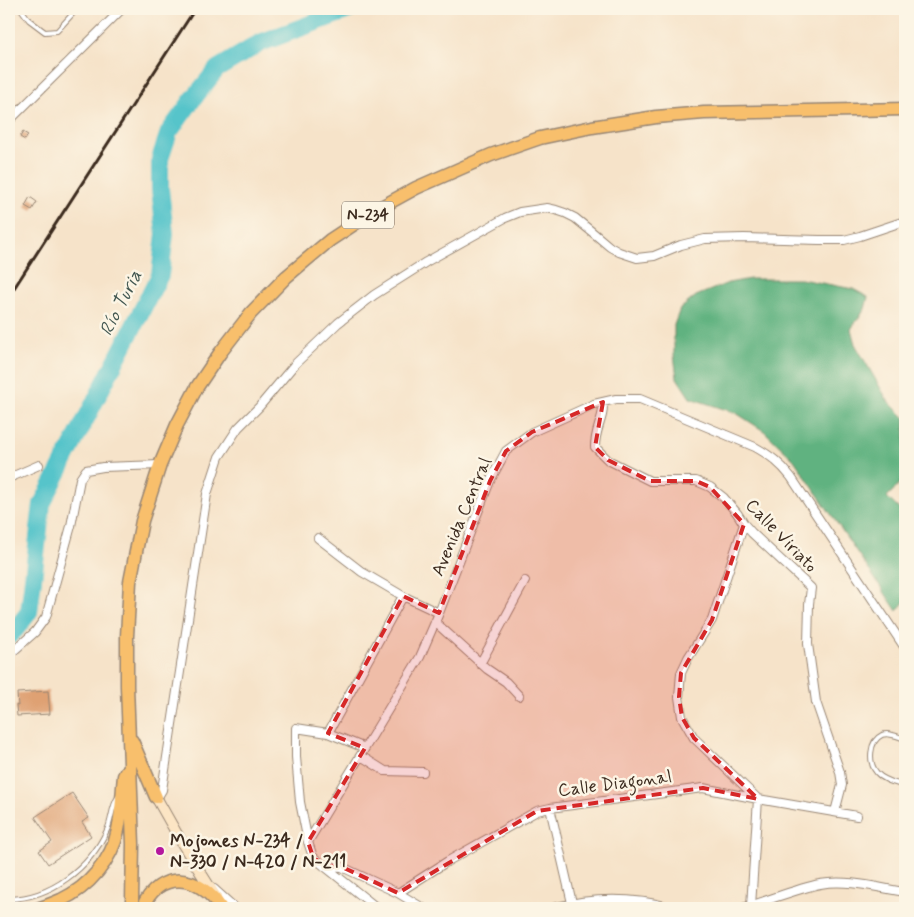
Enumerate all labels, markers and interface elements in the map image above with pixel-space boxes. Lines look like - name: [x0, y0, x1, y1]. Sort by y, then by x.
- road number: N-234: [342, 202, 394, 228]
- water label: Río Turia: [94, 266, 148, 340]
- street label: Avenida Central: [426, 454, 498, 580]
- street label: Calle Viriato: [740, 494, 822, 578]
- street label: Calle Diagonal: [557, 765, 674, 805]
- place label: Mojones N-234 / N-330 / N-420 / N-211: [170, 829, 346, 874]
- marker: Mojones N-234 / N-330 / N-420 / N-211: [154, 845, 166, 857]

